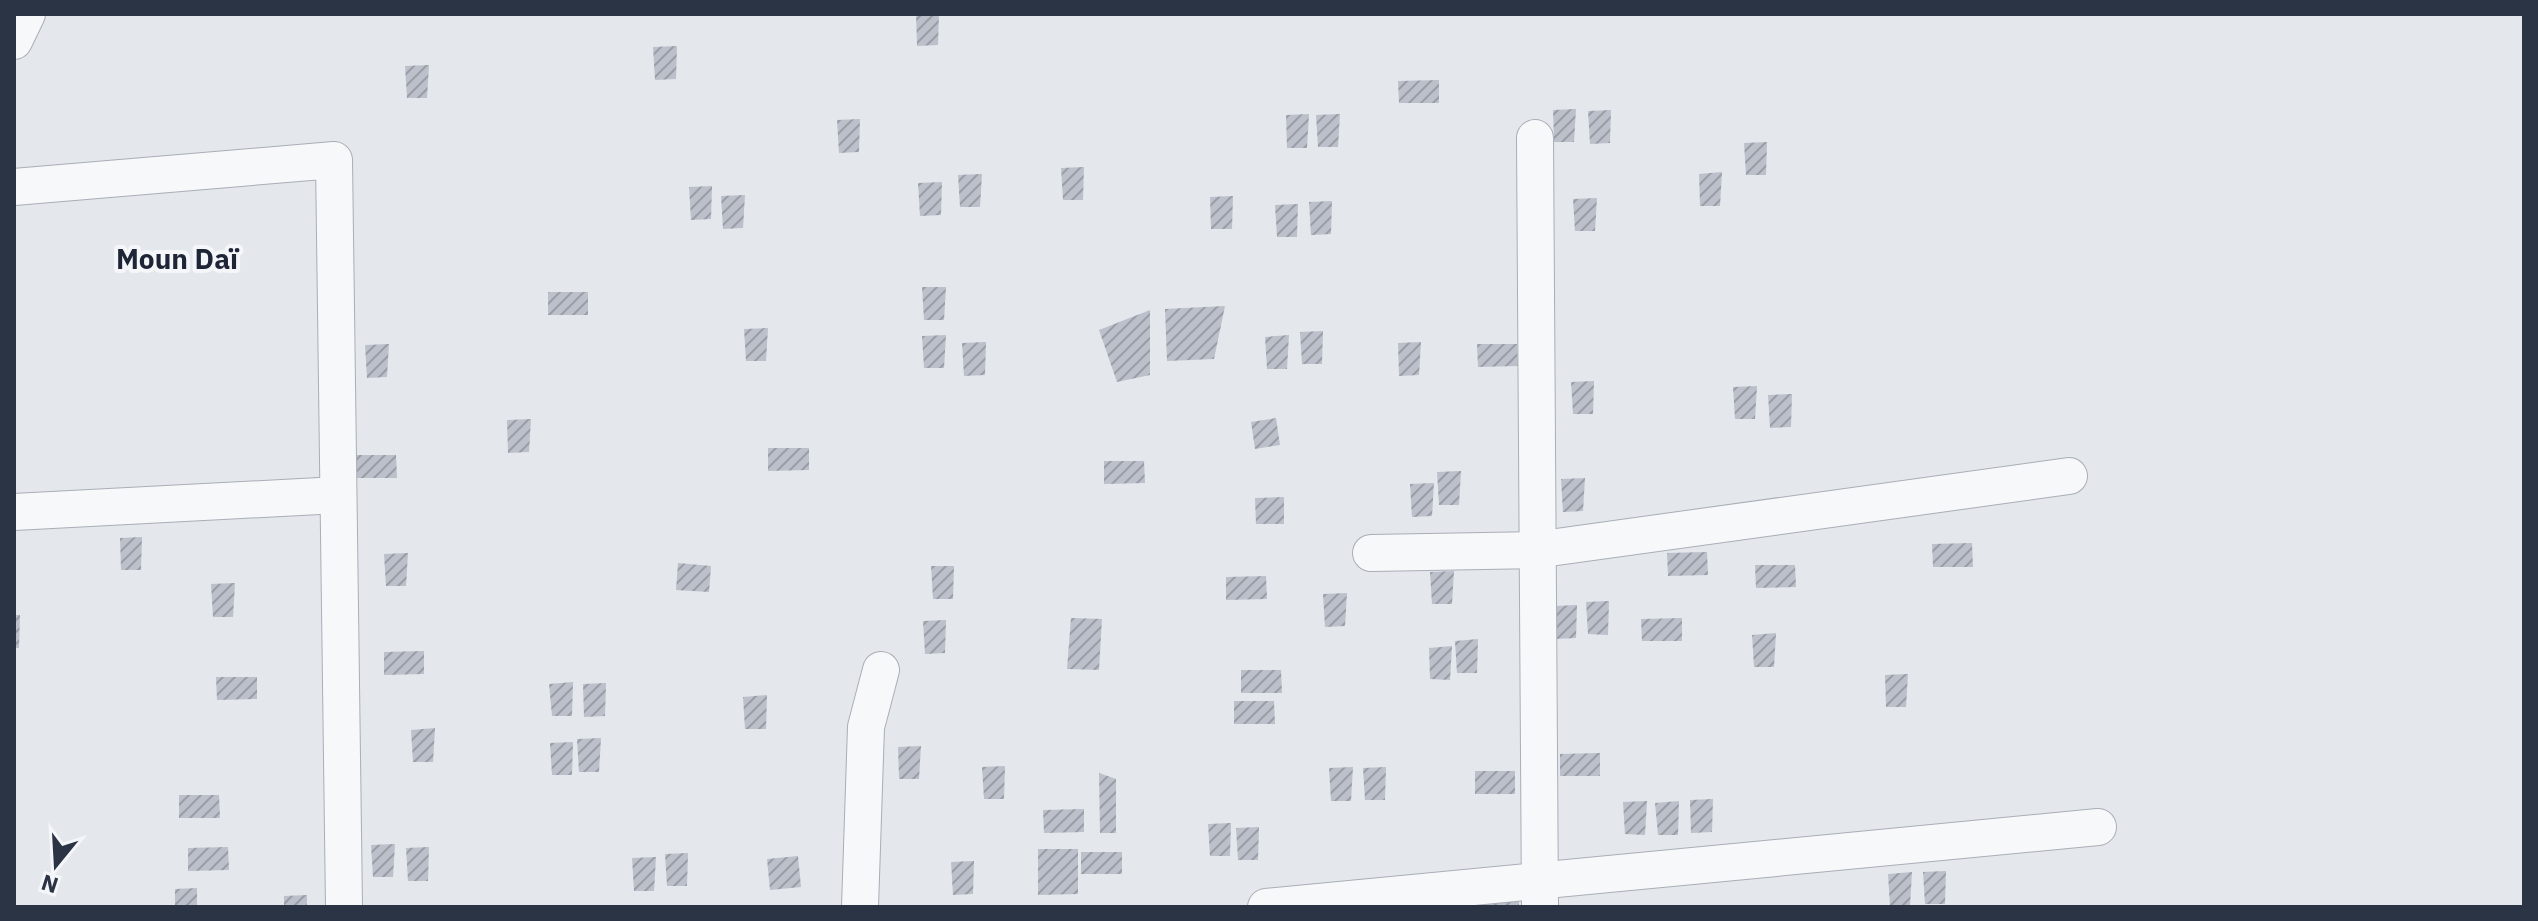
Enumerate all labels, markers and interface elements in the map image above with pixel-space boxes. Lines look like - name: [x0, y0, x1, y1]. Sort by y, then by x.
- district label: Moun Daï: [116, 240, 240, 277]
- north arrow: [16, 825, 96, 905]
- text: N: [38, 868, 62, 901]

